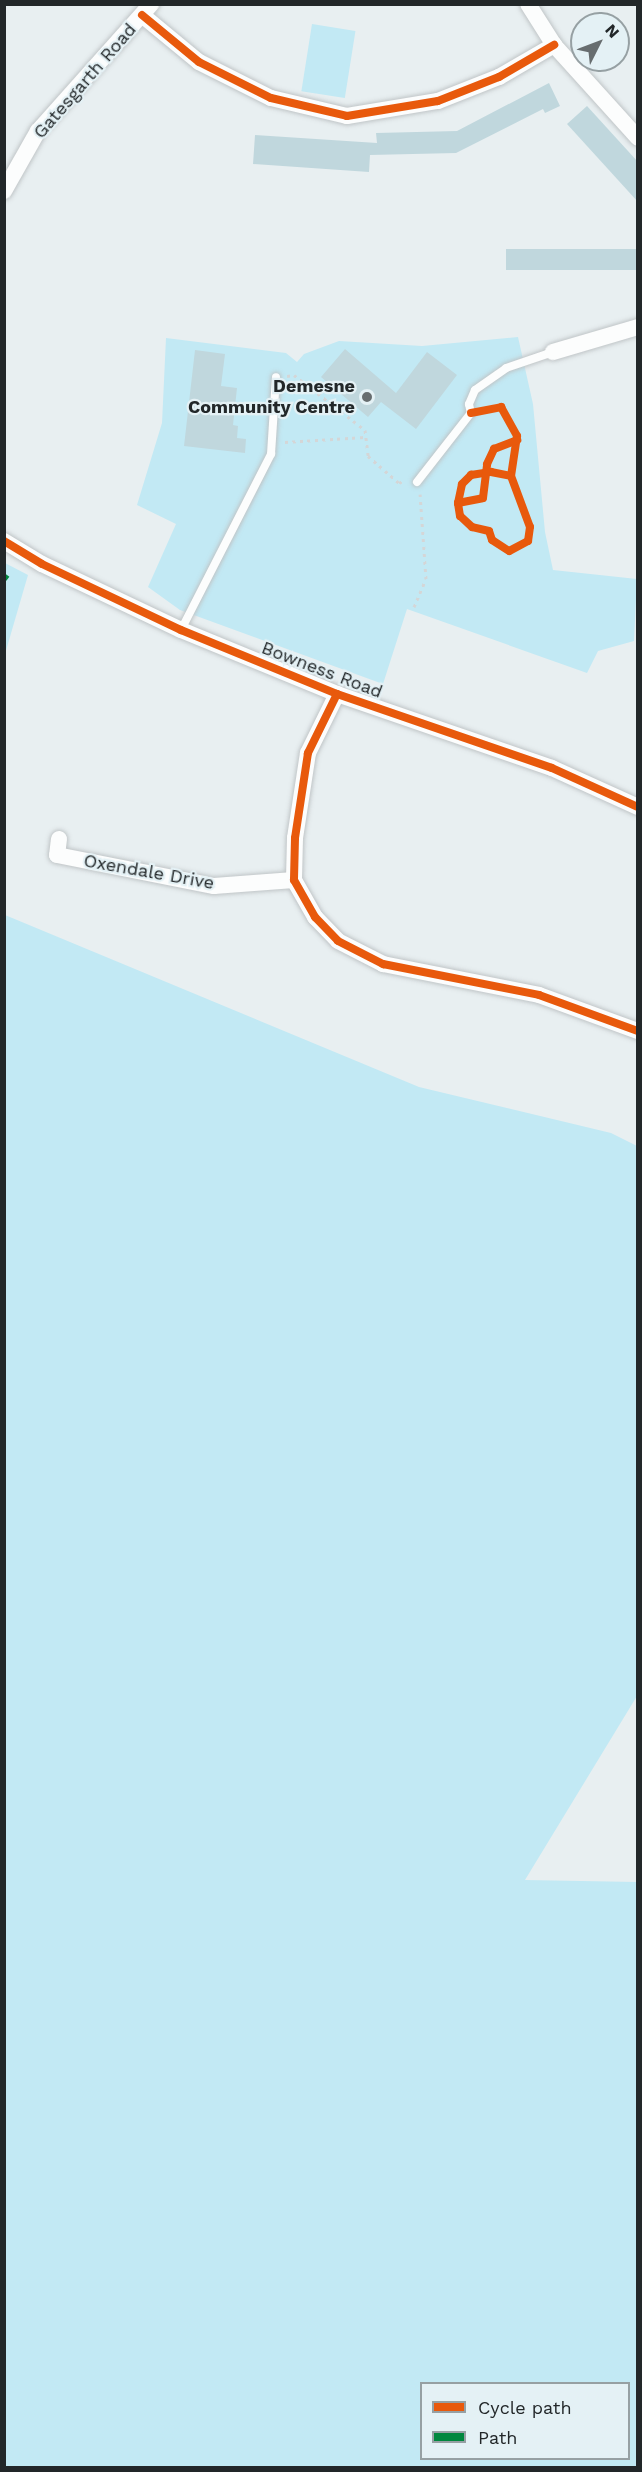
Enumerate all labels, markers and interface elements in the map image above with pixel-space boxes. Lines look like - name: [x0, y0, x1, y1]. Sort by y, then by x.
- north arrow: [570, 12, 630, 72]
- street label: Gatesgarth Road: [29, 19, 141, 143]
- text: N: [601, 20, 623, 42]
- place label: Demesne Community Centre: [188, 376, 355, 418]
- marker: Demesne Community Centre: [360, 390, 374, 404]
- street label: Bowness Road: [258, 637, 386, 703]
- street label: Oxendale Drive: [82, 850, 216, 894]
- legend: [420, 2382, 630, 2460]
- text: Cycle path: [478, 2397, 572, 2418]
- text: Path: [478, 2427, 518, 2448]

